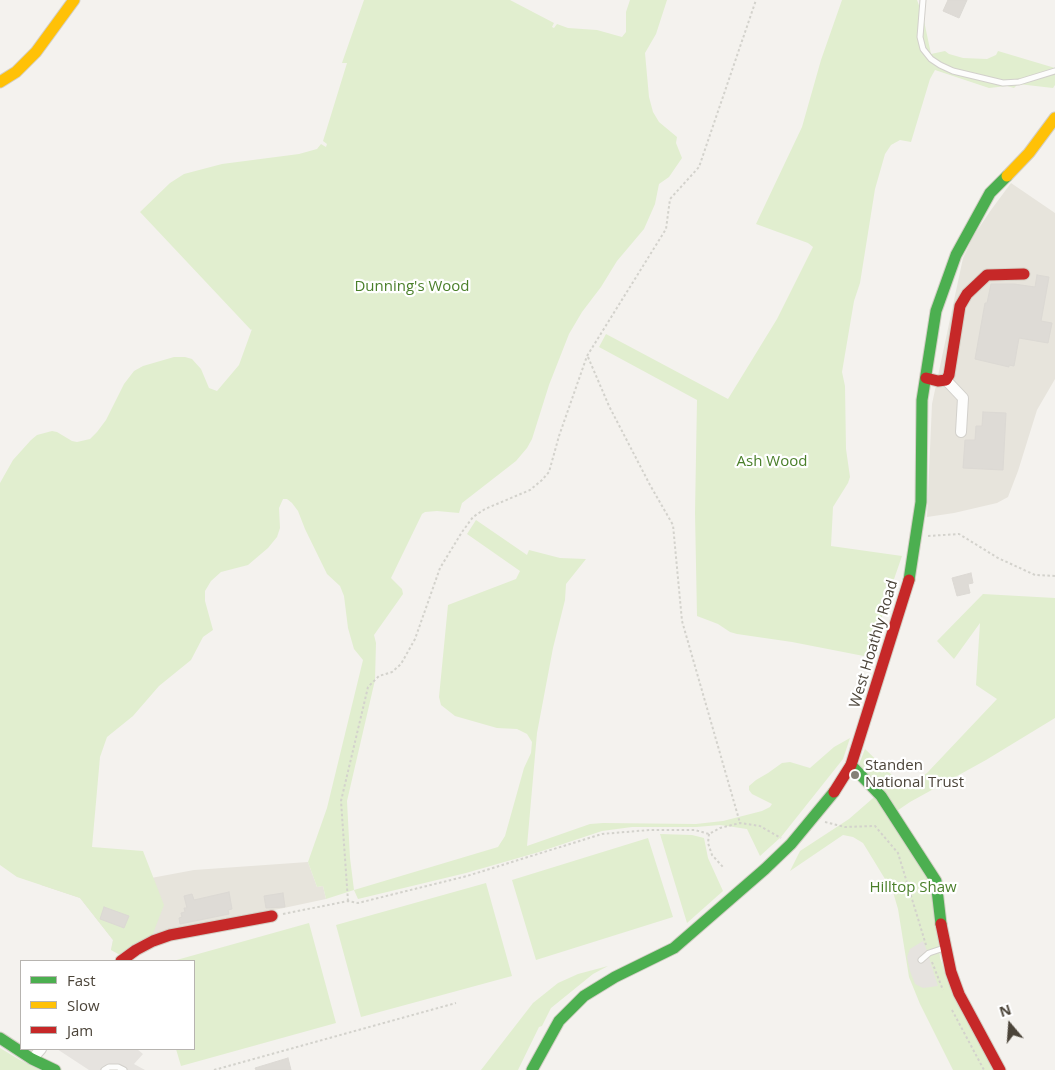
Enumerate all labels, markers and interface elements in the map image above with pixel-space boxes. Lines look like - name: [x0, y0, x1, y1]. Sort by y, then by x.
- park label: Dunning's Wood: [354, 278, 470, 296]
- park label: Ash Wood: [737, 453, 807, 471]
- street label: West Hoathly Road: [846, 578, 902, 710]
- place label: Standen National Trust: [865, 757, 964, 792]
- marker: Standen National Trust: [849, 769, 861, 781]
- park label: Hilltop Shaw: [869, 879, 957, 897]
- legend: [20, 960, 195, 1050]
- text: Fast: [67, 970, 96, 990]
- text: Slow: [67, 995, 100, 1015]
- text: N: [997, 999, 1014, 1021]
- north arrow: [985, 1000, 1035, 1050]
- text: Jam: [67, 1020, 93, 1040]

